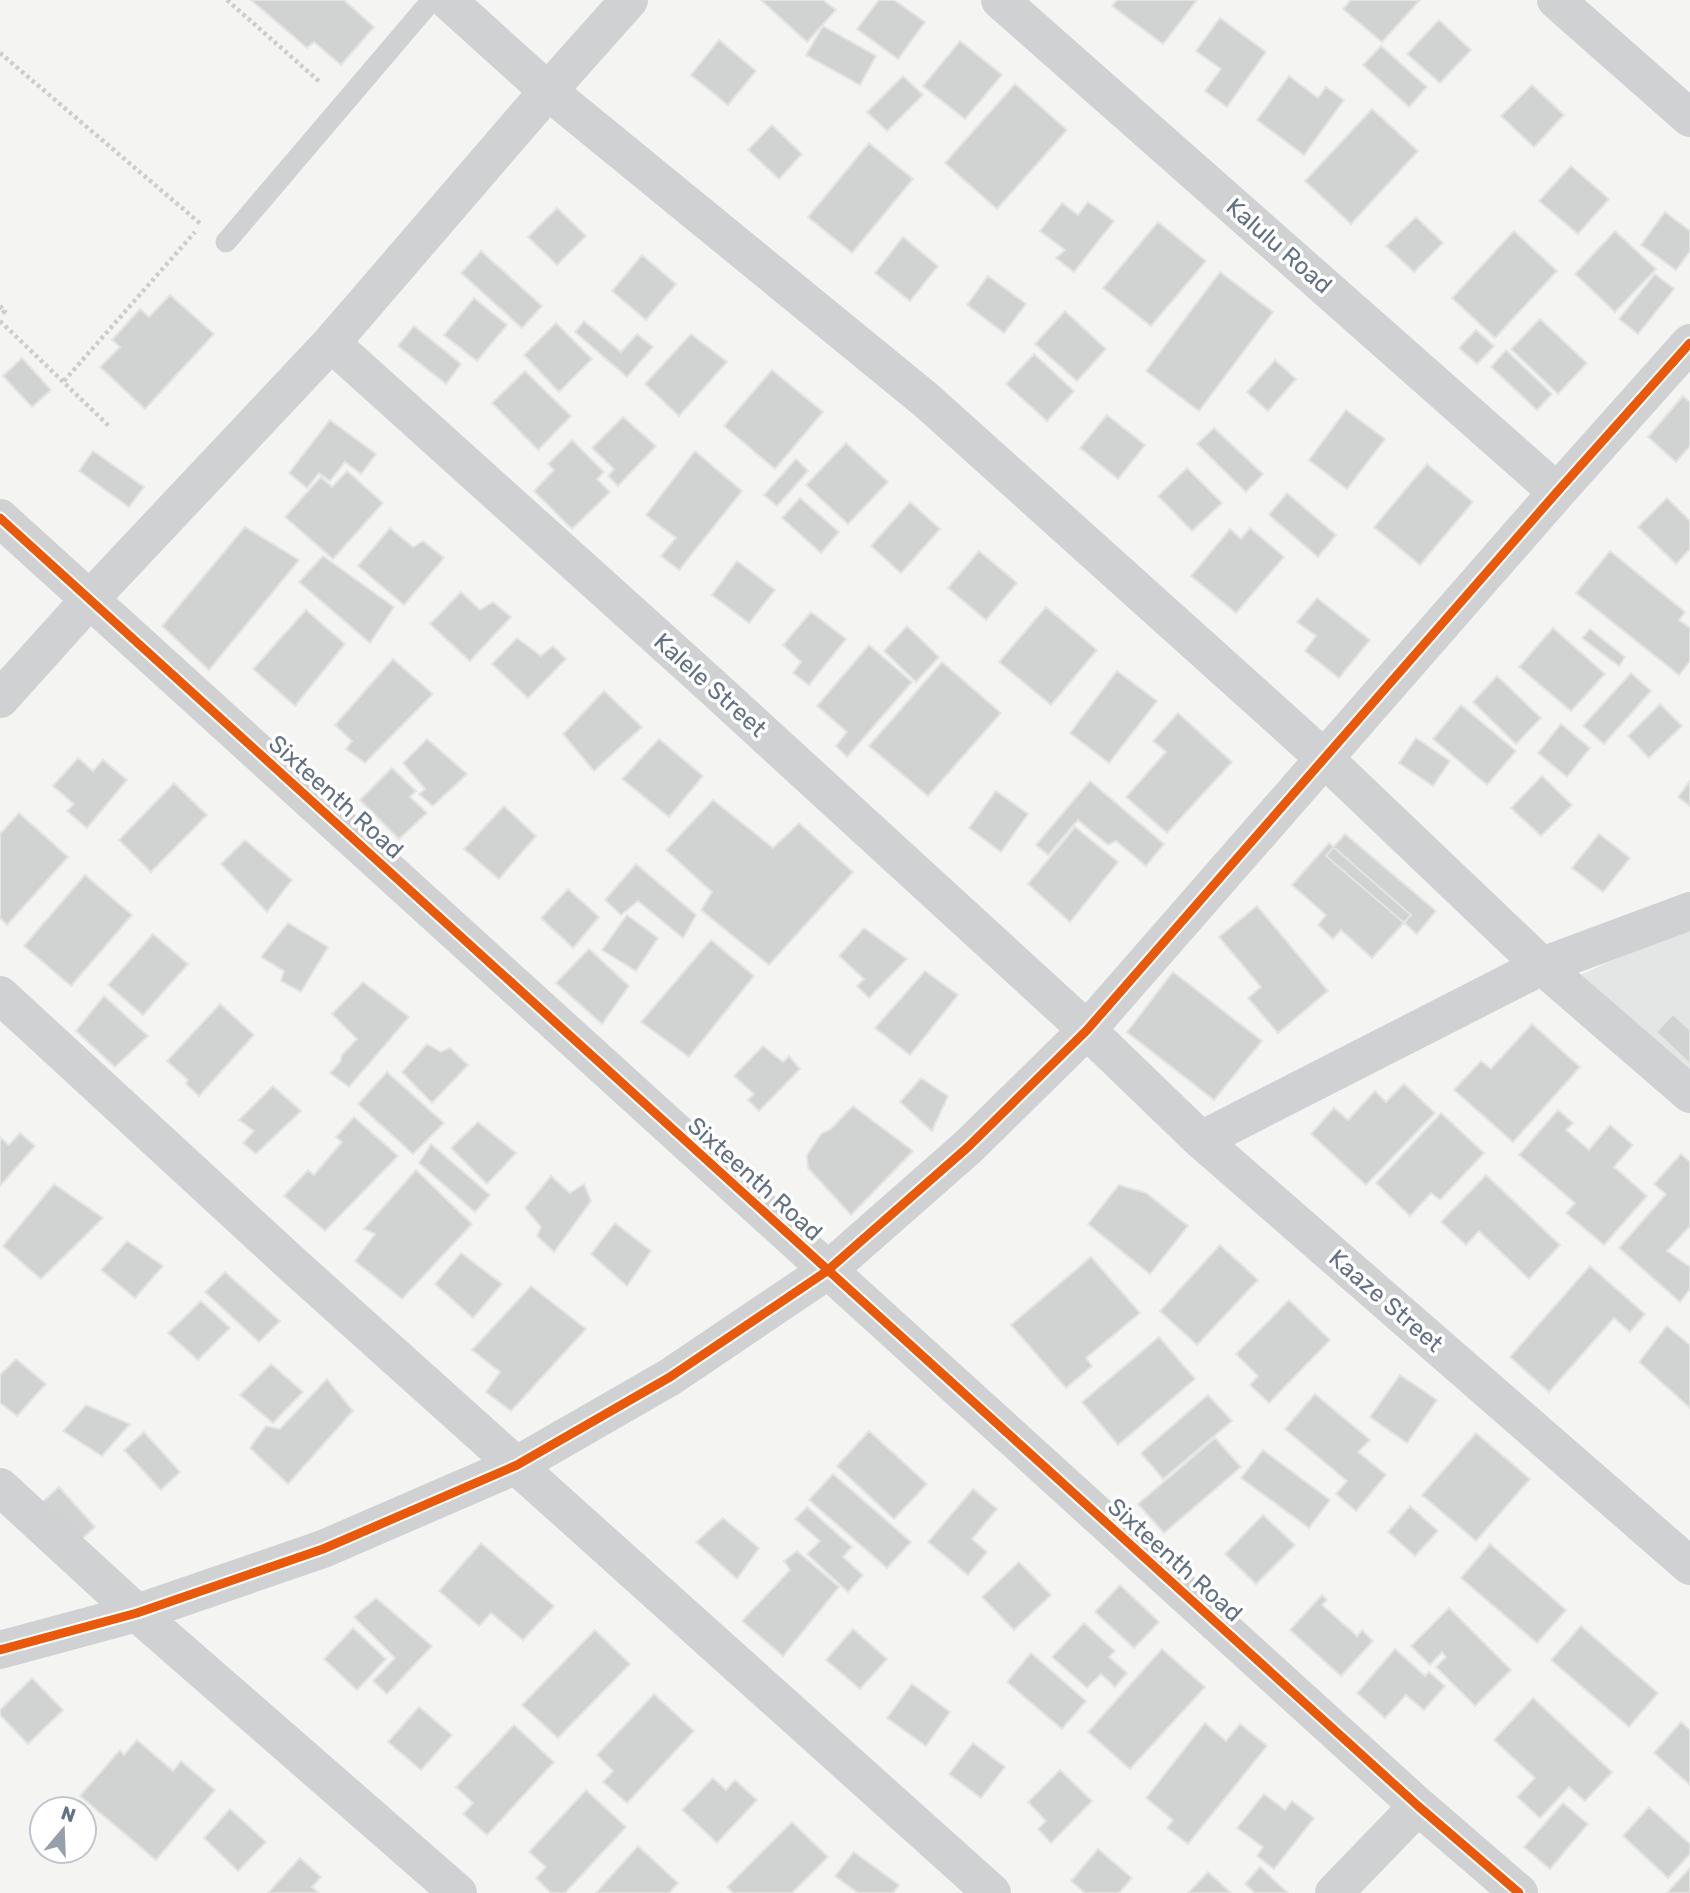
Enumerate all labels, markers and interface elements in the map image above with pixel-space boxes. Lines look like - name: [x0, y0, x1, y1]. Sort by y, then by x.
- street label: Kalulu Road: [1220, 193, 1338, 299]
- street label: Kalele Street: [648, 627, 772, 743]
- street label: Sixteenth Road: [263, 729, 409, 865]
- street label: Sixteenth Road: [682, 1111, 828, 1247]
- street label: Kaaze Street: [1323, 1244, 1449, 1358]
- street label: Sixteenth Road: [1102, 1492, 1248, 1628]
- north arrow: [28, 1795, 98, 1865]
- text: N: [58, 1801, 79, 1827]

